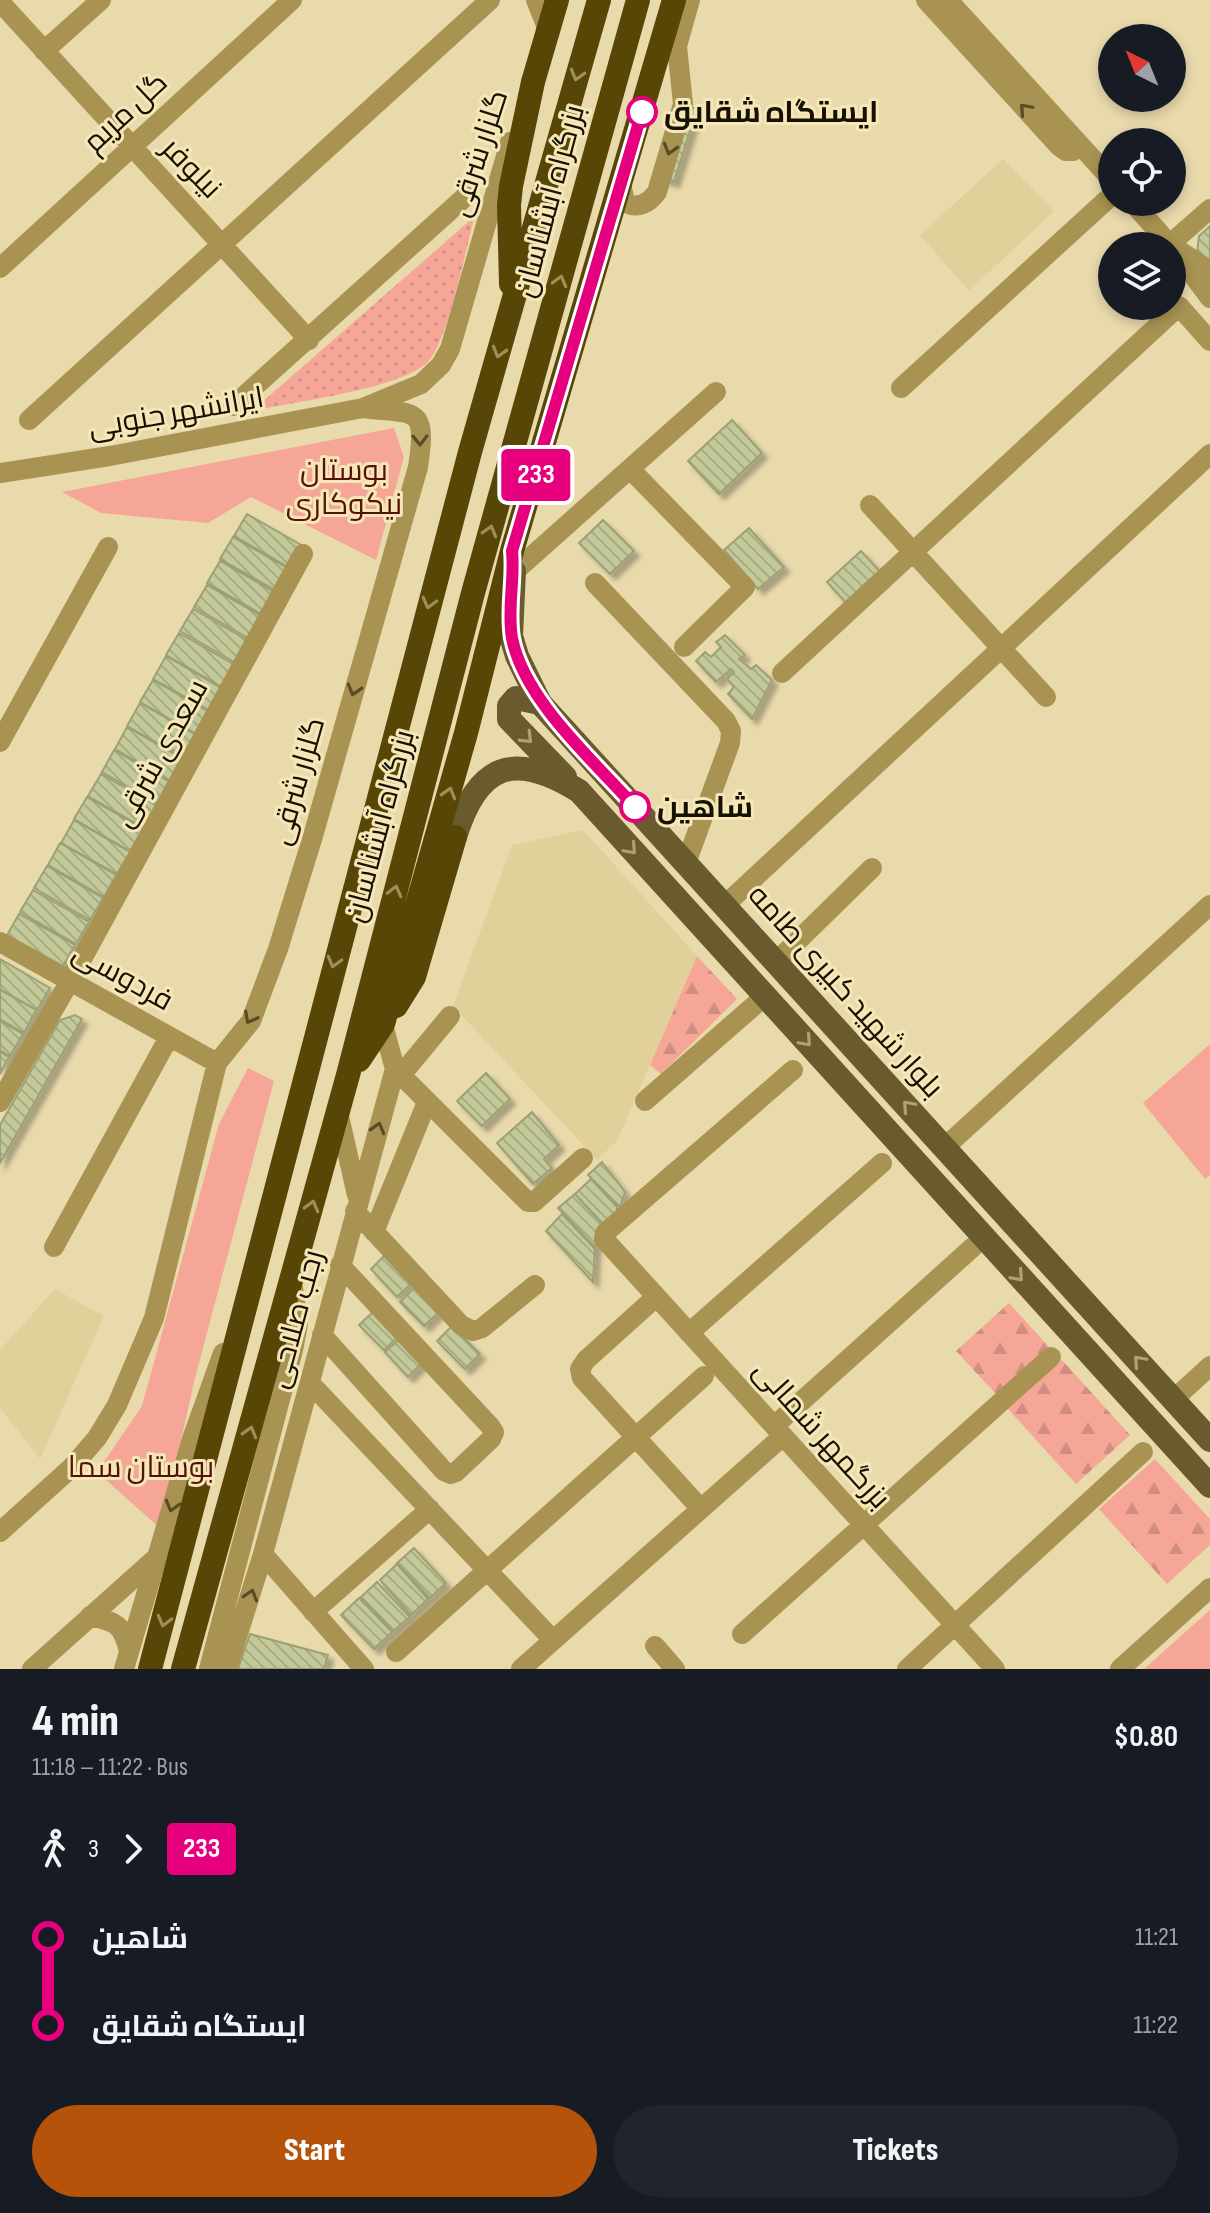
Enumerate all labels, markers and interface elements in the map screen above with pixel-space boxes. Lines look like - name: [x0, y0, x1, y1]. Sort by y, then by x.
- north arrow: [1098, 24, 1186, 112]
- map controls: [1098, 24, 1186, 320]
- street label: گل مریم: [76, 65, 176, 161]
- one-way arrow: [570, 68, 587, 81]
- street label: گلزار شرقی: [442, 85, 516, 221]
- place label: ایستگاه شقایق: [664, 95, 878, 131]
- marker: ایستگاه شقایق: [627, 97, 657, 127]
- street label: بزرگراه آبشناسان: [507, 101, 593, 301]
- one-way arrow: [1020, 104, 1035, 118]
- button: locate: [1098, 128, 1186, 216]
- street label: نیلوفر: [152, 129, 229, 207]
- one-way arrow: [663, 142, 679, 156]
- button: layers: [1098, 232, 1186, 320]
- one-way arrow: [551, 275, 568, 289]
- one-way arrow: [491, 345, 508, 358]
- street label: ایرانشهر جنوبی: [85, 380, 267, 446]
- one-way arrow: [411, 434, 429, 446]
- line badge: 233: [490, 449, 582, 501]
- park label: بوستان نیکوکاری: [286, 453, 402, 523]
- text: 233: [517, 458, 555, 491]
- one-way arrow: [481, 525, 497, 539]
- one-way arrow: [422, 595, 439, 609]
- street label: سعدی شرقی: [105, 673, 216, 834]
- one-way arrow: [347, 683, 363, 697]
- street label: گلزار شرقی: [263, 713, 333, 849]
- street label: بزرگراه آبشناسان: [337, 726, 423, 926]
- one-way arrow: [517, 729, 532, 743]
- one-way arrow: [440, 787, 456, 800]
- place label: شاهین: [657, 790, 753, 826]
- marker: شاهین: [620, 792, 650, 822]
- one-way arrow: [622, 839, 636, 854]
- street label: بلوار شهید کبیری طامه: [740, 878, 950, 1106]
- one-way arrow: [386, 885, 403, 899]
- street label: فردوسی: [66, 935, 179, 1019]
- one-way arrow: [327, 955, 344, 969]
- one-way arrow: [245, 1009, 260, 1024]
- one-way arrow: [797, 1032, 811, 1047]
- one-way arrow: [903, 1101, 917, 1116]
- one-way arrow: [369, 1121, 385, 1135]
- one-way arrow: [303, 1200, 320, 1214]
- street label: رجب صلاحی: [260, 1246, 332, 1392]
- one-way arrow: [1009, 1266, 1023, 1281]
- street label: بزرگمهر شمالی: [745, 1353, 897, 1516]
- one-way arrow: [1135, 1355, 1149, 1370]
- one-way arrow: [240, 1426, 257, 1440]
- park label: بوستان سما: [68, 1450, 214, 1486]
- one-way arrow: [165, 1499, 181, 1513]
- one-way arrow: [242, 1588, 258, 1602]
- one-way arrow: [156, 1613, 173, 1627]
- text: 4 min: [32, 1695, 119, 1748]
- text: $0.80: [1114, 1719, 1178, 1755]
- text: 11:18 – 11:22 · Bus: [32, 1752, 188, 1783]
- icon: walk: [32, 1827, 76, 1871]
- icon: forward: [111, 1827, 155, 1871]
- text: 233: [183, 1832, 220, 1865]
- text: 3: [88, 1834, 99, 1865]
- text: شاهین: [92, 1921, 188, 1957]
- text: 11:21: [1135, 1922, 1178, 1953]
- text: ایستگاه شقایق: [92, 2009, 306, 2045]
- text: 11:22: [1133, 2010, 1178, 2041]
- button: Start: [32, 2105, 597, 2197]
- button: Tickets: [613, 2105, 1178, 2197]

